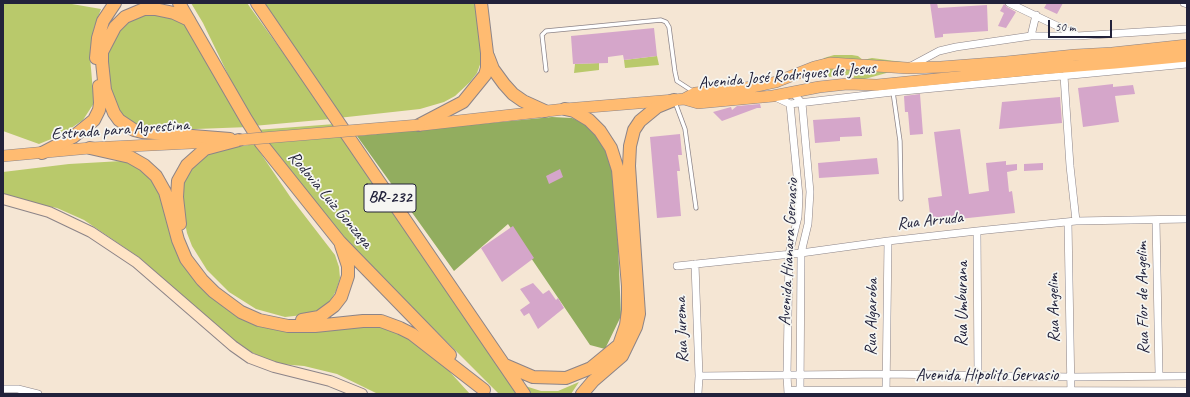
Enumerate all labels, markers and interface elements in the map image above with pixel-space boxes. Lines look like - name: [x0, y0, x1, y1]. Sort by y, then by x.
- scale bar: [1050, 12, 1114, 38]
- text: 50 m: [1055, 19, 1075, 35]
- street label: Avenida José Rodrigues de Jesus: [697, 58, 877, 94]
- street label: Estrada para Agrestina: [50, 115, 190, 145]
- street label: Rodovia Luiz Gonzaga: [283, 147, 377, 253]
- street label: Avenida Hianara Gervasio: [775, 178, 803, 326]
- road number: BR-232: [364, 184, 416, 212]
- street label: Rua Arruda: [896, 207, 964, 235]
- street label: Rua Flor de Angelim: [1132, 242, 1154, 354]
- street label: Rua Umburana: [953, 261, 973, 347]
- street label: Rua Angelim: [1043, 273, 1065, 343]
- street label: Rua Algaroba: [861, 278, 883, 356]
- street label: Rua Jurema: [671, 297, 693, 363]
- street label: Avenida Hipolito Gervasio: [916, 366, 1058, 386]

